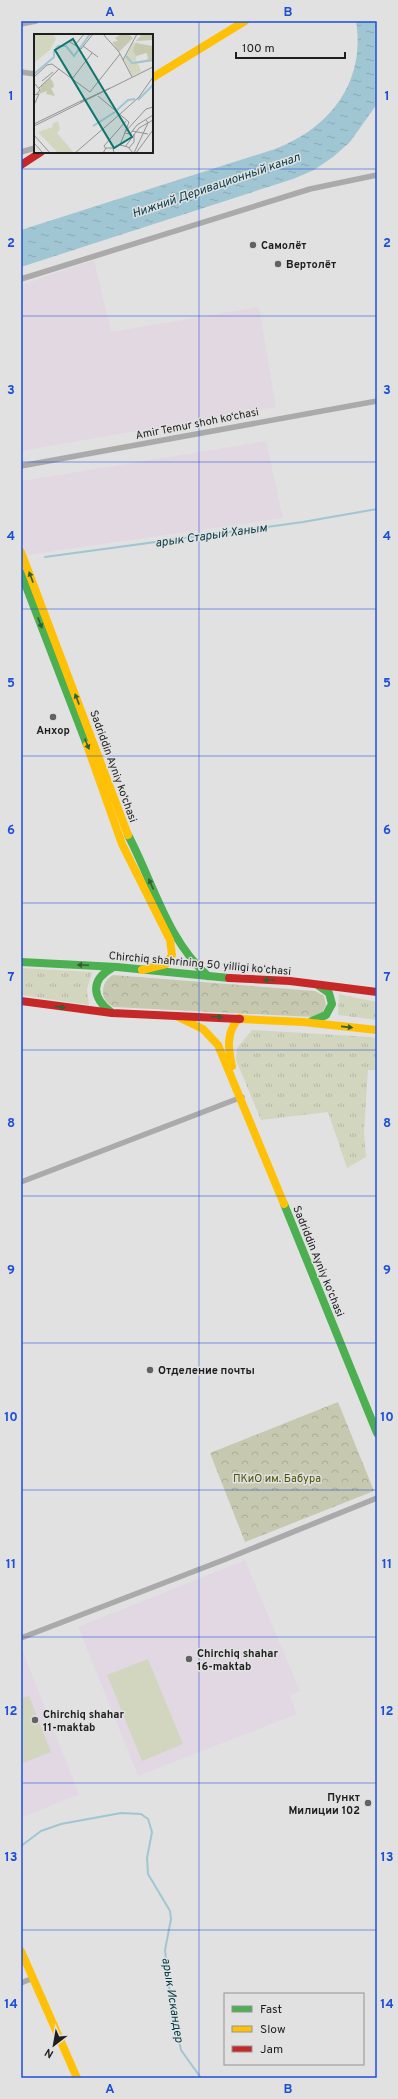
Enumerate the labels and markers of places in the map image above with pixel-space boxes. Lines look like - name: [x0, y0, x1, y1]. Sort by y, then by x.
- place label: Самолёт: [261, 239, 307, 253]
- marker: Самолёт: [248, 240, 258, 250]
- place label: Вертолёт: [286, 258, 336, 272]
- marker: Вертолёт: [273, 259, 283, 269]
- marker: Анхор: [48, 712, 58, 722]
- place label: Анхор: [36, 724, 70, 738]
- place label: Отделение почты: [158, 1364, 255, 1378]
- marker: Отделение почты: [145, 1365, 155, 1375]
- place label: Chirchiq shahar 16-maktab: [197, 1647, 278, 1674]
- marker: Chirchiq shahar 16-maktab: [184, 1654, 194, 1664]
- place label: Chirchiq shahar 11-maktab: [43, 1708, 124, 1735]
- marker: Chirchiq shahar 11-maktab: [30, 1715, 40, 1725]
- place label: Пункт Милиции 102: [288, 1791, 360, 1818]
- marker: Пункт Милиции 102: [363, 1798, 373, 1808]

